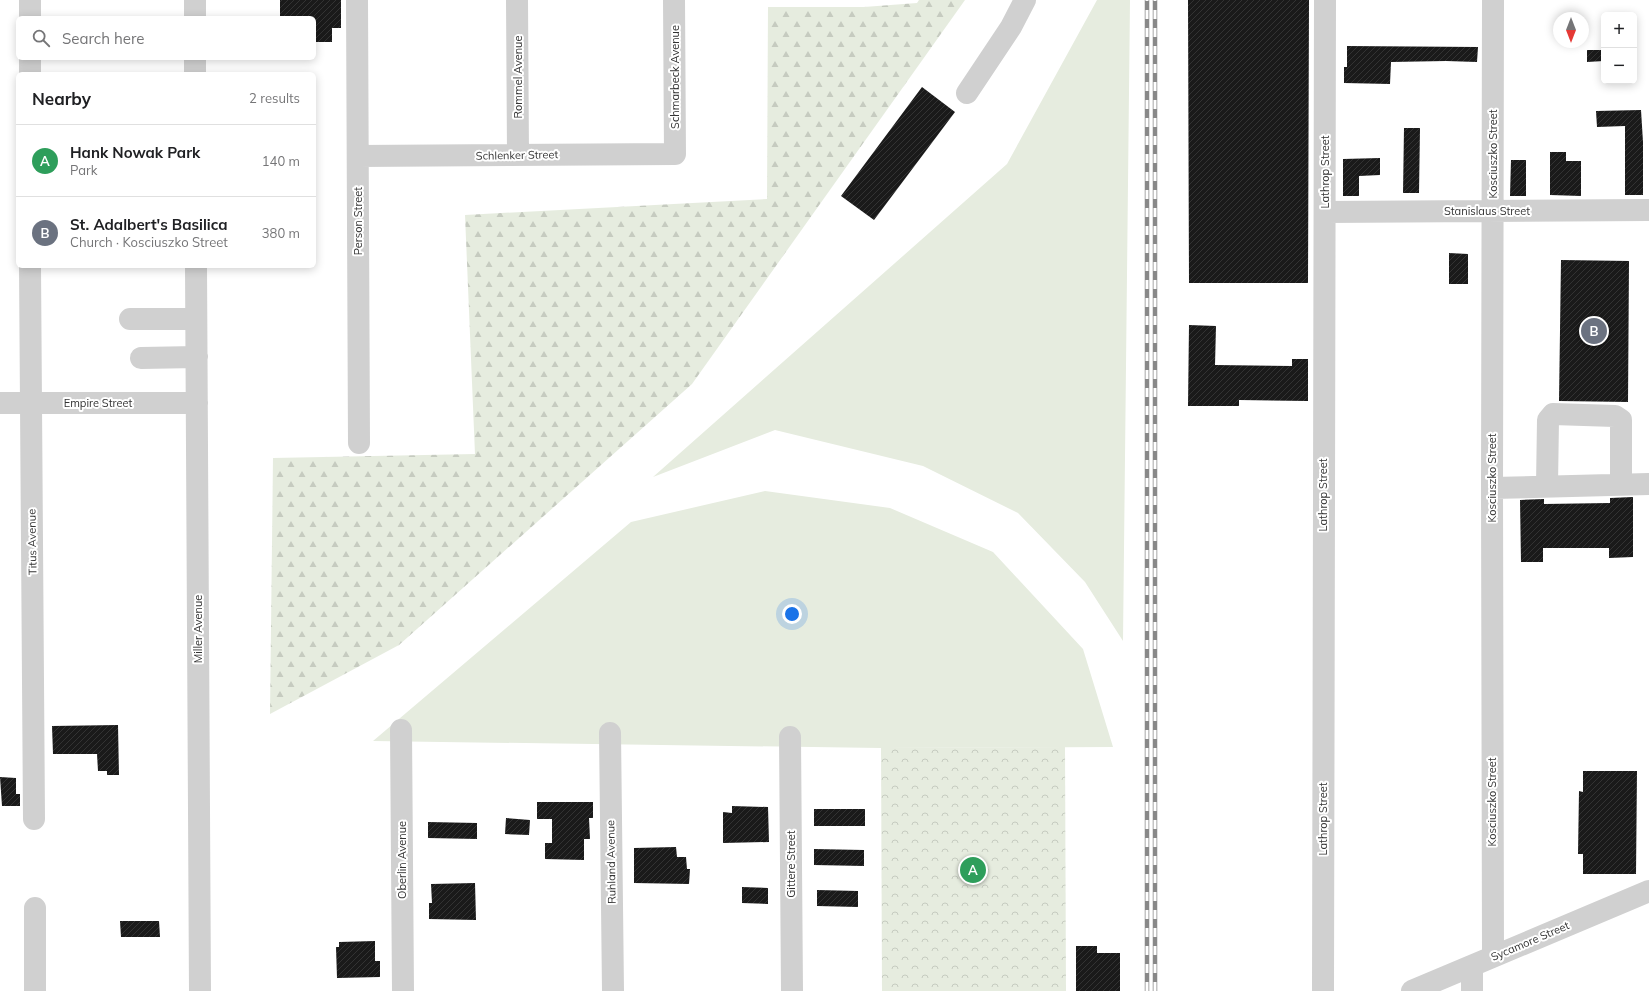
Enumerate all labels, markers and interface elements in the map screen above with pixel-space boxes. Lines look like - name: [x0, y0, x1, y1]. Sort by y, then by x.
- north arrow: [1553, 12, 1589, 48]
- map controls: [1601, 12, 1637, 84]
- button: +: [1601, 12, 1637, 48]
- search box: [16, 16, 316, 60]
- street label: Schmarbeck Avenue: [668, 25, 682, 129]
- icon: search: [30, 27, 52, 49]
- text: Search here: [62, 29, 144, 48]
- street label: Rommel Avenue: [511, 36, 525, 118]
- button: −: [1601, 48, 1637, 84]
- text: Nearby: [32, 88, 91, 109]
- text: 2 results: [249, 90, 300, 106]
- street label: Kosciuszko Street: [1486, 109, 1500, 199]
- street label: Lathrop Street: [1318, 135, 1332, 208]
- text: Hank Nowak Park: [70, 143, 200, 162]
- street label: Schlenker Street: [476, 147, 559, 163]
- text: A: [40, 153, 50, 169]
- text: 140 m: [262, 153, 300, 169]
- text: Park: [70, 162, 97, 178]
- street label: Person Street: [351, 187, 365, 255]
- street label: Stanislaus Street: [1444, 204, 1530, 218]
- text: St. Adalbert's Basilica: [70, 215, 228, 234]
- text: B: [41, 225, 49, 241]
- text: 380 m: [262, 225, 300, 241]
- text: Church · Kosciuszko Street: [70, 234, 228, 250]
- pin: B: [1581, 316, 1607, 346]
- street label: Empire Street: [64, 396, 132, 410]
- street label: Kosciuszko Street: [1485, 433, 1499, 523]
- street label: Lathrop Street: [1316, 458, 1330, 531]
- street label: Titus Avenue: [24, 509, 40, 575]
- street label: Miller Avenue: [191, 595, 205, 663]
- your location: [782, 604, 802, 624]
- street label: Kosciuszko Street: [1485, 757, 1499, 847]
- street label: Lathrop Street: [1316, 782, 1330, 855]
- street label: Ruhland Avenue: [603, 820, 619, 904]
- street label: Oberlin Avenue: [395, 821, 409, 899]
- street label: Gittere Street: [784, 830, 798, 898]
- pin: A: [960, 855, 986, 885]
- street label: Sycamore Street: [1489, 918, 1571, 964]

